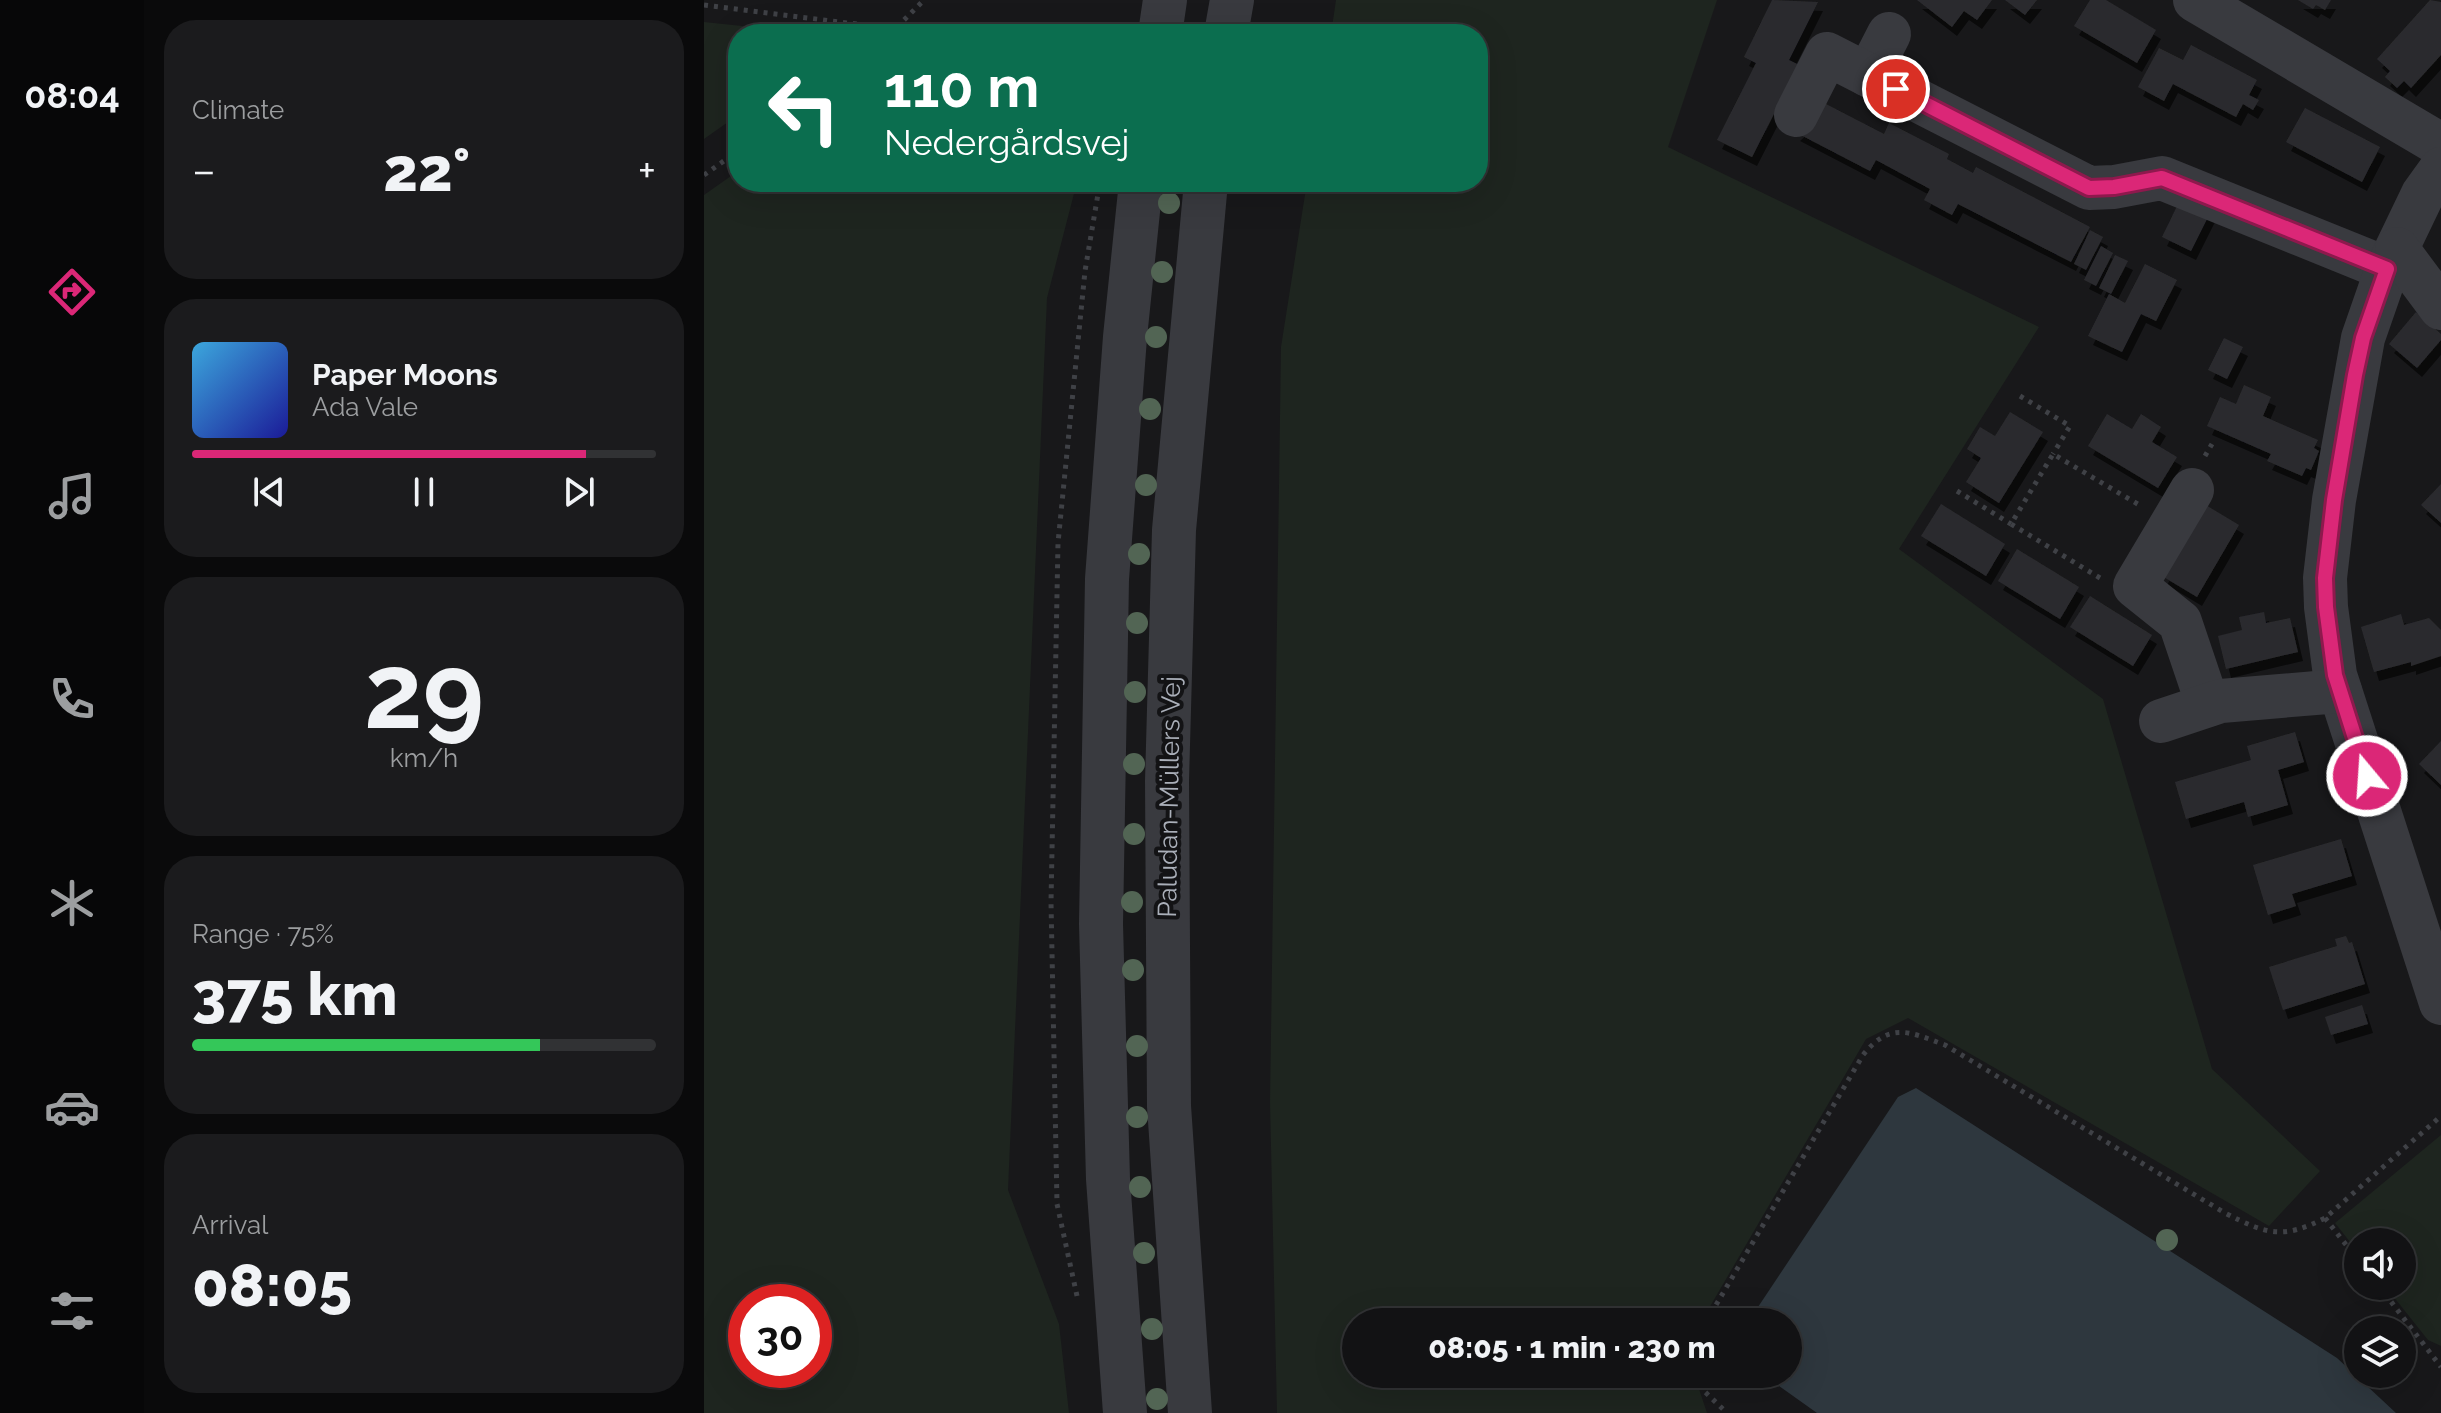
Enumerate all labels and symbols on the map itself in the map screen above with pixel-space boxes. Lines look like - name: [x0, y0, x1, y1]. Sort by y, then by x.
- pin: [1862, 55, 1930, 123]
- street label: Paludan-Müllers Vej: [1152, 676, 1186, 918]
- position arrow: [2325, 734, 2409, 818]
- speed limit sign: 30: [728, 1284, 832, 1388]

